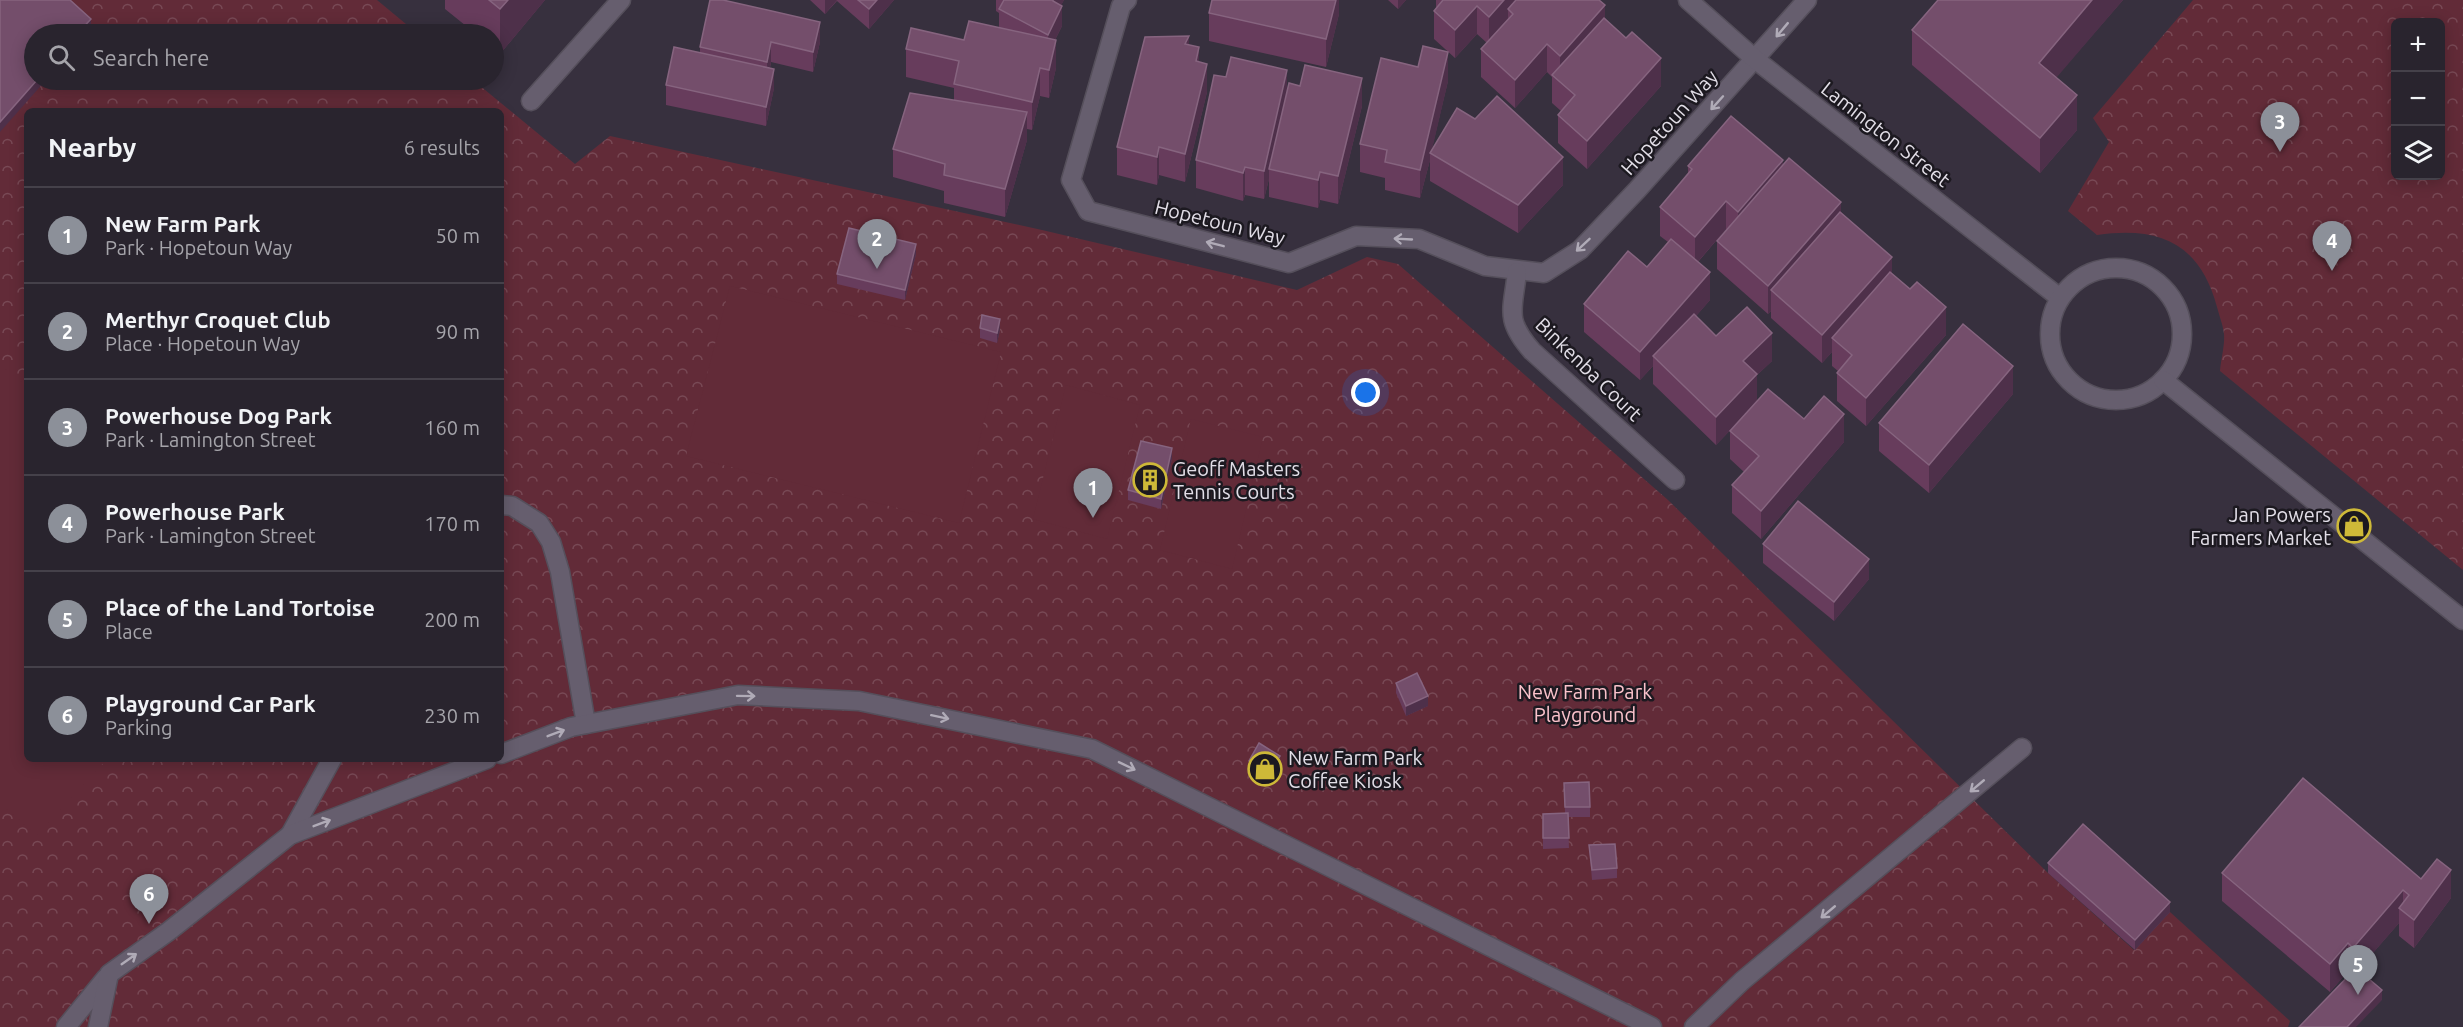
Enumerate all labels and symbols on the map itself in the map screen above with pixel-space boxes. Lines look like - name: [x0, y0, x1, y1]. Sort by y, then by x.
- one-way arrow: [1775, 22, 1788, 38]
- street label: Hopetoun Way: [1616, 65, 1722, 179]
- street label: Lamington Street: [1817, 77, 1955, 191]
- one-way arrow: [1709, 96, 1724, 111]
- pin: 3: [2260, 102, 2300, 152]
- street label: Hopetoun Way: [1153, 195, 1288, 249]
- pin: 2: [858, 220, 896, 269]
- pin: 4: [2312, 222, 2352, 271]
- one-way arrow: [1393, 233, 1413, 244]
- one-way arrow: [1206, 238, 1225, 249]
- one-way arrow: [1576, 238, 1591, 252]
- street label: Binkenba Court: [1531, 313, 1647, 425]
- your location: [1351, 378, 1380, 407]
- place label: Geoff Masters Tennis Courts: [1173, 457, 1300, 503]
- building icon: Geoff Masters Tennis Courts: [1132, 462, 1168, 498]
- pin: 1: [1074, 468, 1112, 518]
- place label: Jan Powers Farmers Market: [2190, 503, 2331, 549]
- shop icon: Jan Powers Farmers Market: [2336, 508, 2372, 544]
- park label: New Farm Park Playground: [1518, 680, 1652, 726]
- one-way arrow: [736, 690, 756, 701]
- one-way arrow: [929, 712, 949, 723]
- one-way arrow: [546, 726, 564, 737]
- place label: New Farm Park Coffee Kiosk: [1288, 746, 1423, 792]
- shop icon: New Farm Park Coffee Kiosk: [1247, 751, 1283, 787]
- one-way arrow: [1118, 761, 1136, 773]
- one-way arrow: [1970, 779, 1985, 793]
- one-way arrow: [312, 816, 330, 827]
- pin: 6: [130, 874, 168, 924]
- one-way arrow: [1821, 905, 1836, 919]
- pin: 5: [2338, 946, 2378, 995]
- one-way arrow: [121, 953, 137, 965]

